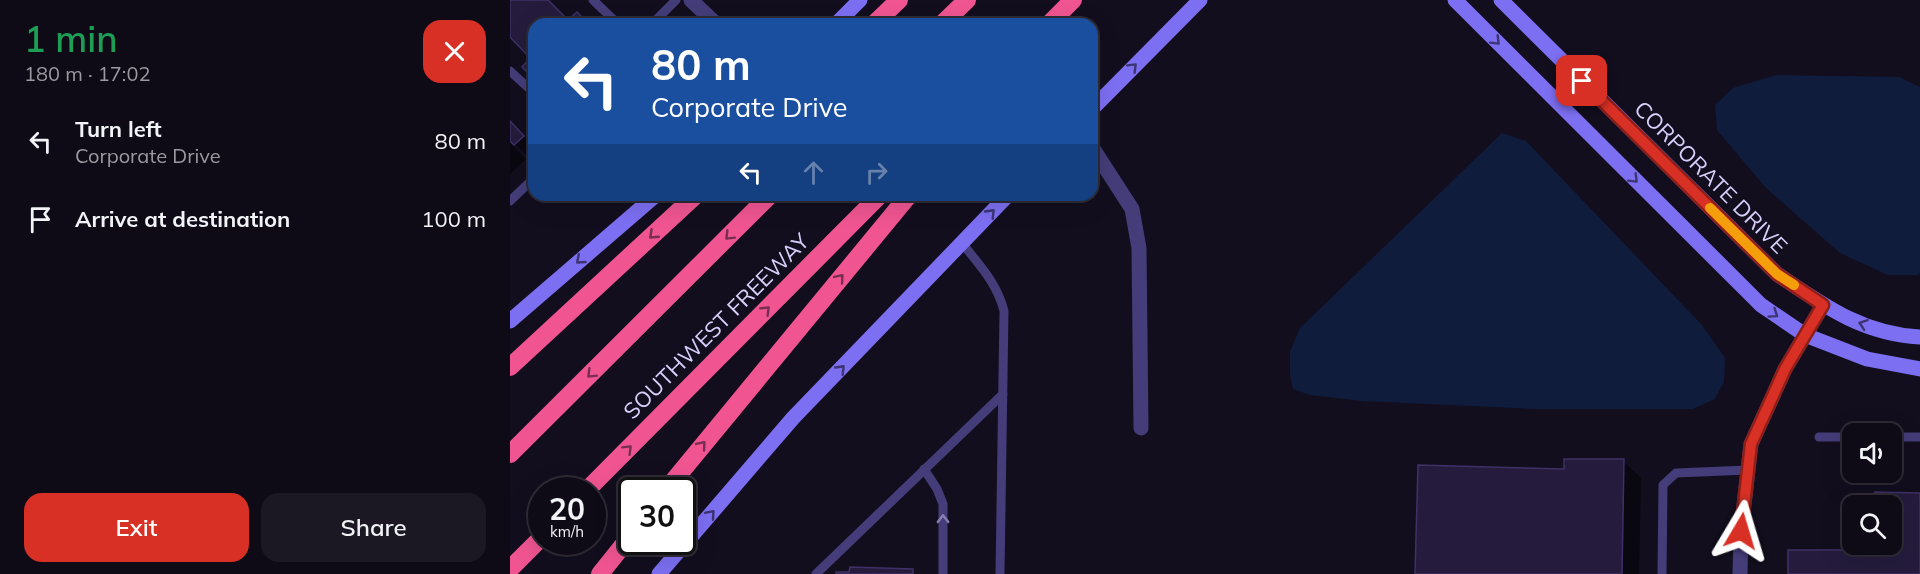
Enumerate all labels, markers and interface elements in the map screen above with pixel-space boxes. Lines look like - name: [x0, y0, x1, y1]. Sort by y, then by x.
- text: 1 min: [24, 16, 118, 61]
- button: close: [423, 20, 486, 83]
- one-way arrow: [1489, 34, 1500, 45]
- text: 80 m: [651, 38, 751, 91]
- icon: left: [552, 42, 630, 120]
- pin: [1556, 55, 1607, 106]
- text: 180 m · 17:02: [24, 61, 150, 86]
- one-way arrow: [1126, 64, 1137, 75]
- icon: arrive: [1565, 64, 1598, 97]
- text: Corporate Drive: [651, 90, 848, 124]
- street label: CORPORATE DRIVE: [1629, 95, 1793, 259]
- text: Turn left: [75, 115, 162, 143]
- icon: left: [24, 125, 57, 158]
- text: 80 m: [435, 127, 486, 155]
- text: Corporate Drive: [75, 143, 221, 168]
- icon: left: [734, 156, 767, 189]
- icon: ahead: [797, 156, 830, 189]
- icon: right: [860, 156, 893, 189]
- one-way arrow: [1628, 172, 1638, 183]
- icon: arrive: [24, 203, 57, 236]
- text: Arrive at destination: [75, 205, 290, 233]
- text: 100 m: [421, 205, 486, 233]
- one-way arrow: [983, 210, 994, 221]
- street label: SOUTHWEST FREEWAY: [617, 227, 815, 425]
- one-way arrow: [650, 228, 660, 239]
- one-way arrow: [725, 230, 736, 240]
- one-way arrow: [576, 253, 587, 264]
- one-way arrow: [833, 274, 844, 285]
- one-way arrow: [758, 307, 769, 318]
- one-way arrow: [1768, 307, 1779, 318]
- one-way arrow: [1858, 319, 1869, 332]
- one-way arrow: [833, 365, 844, 376]
- one-way arrow: [587, 366, 598, 377]
- map controls: [1842, 423, 1902, 555]
- button: sound: [1842, 423, 1902, 483]
- one-way arrow: [695, 441, 706, 452]
- one-way arrow: [621, 445, 632, 456]
- speed limit sign: 30: [618, 477, 696, 555]
- text: 20: [549, 490, 585, 528]
- button: Exit: [24, 493, 249, 562]
- button: Share: [261, 493, 486, 562]
- button: search: [1842, 495, 1902, 555]
- position arrow: [1709, 499, 1773, 563]
- one-way arrow: [703, 510, 714, 521]
- one-way arrow: [937, 514, 949, 523]
- text: km/h: [550, 522, 584, 541]

